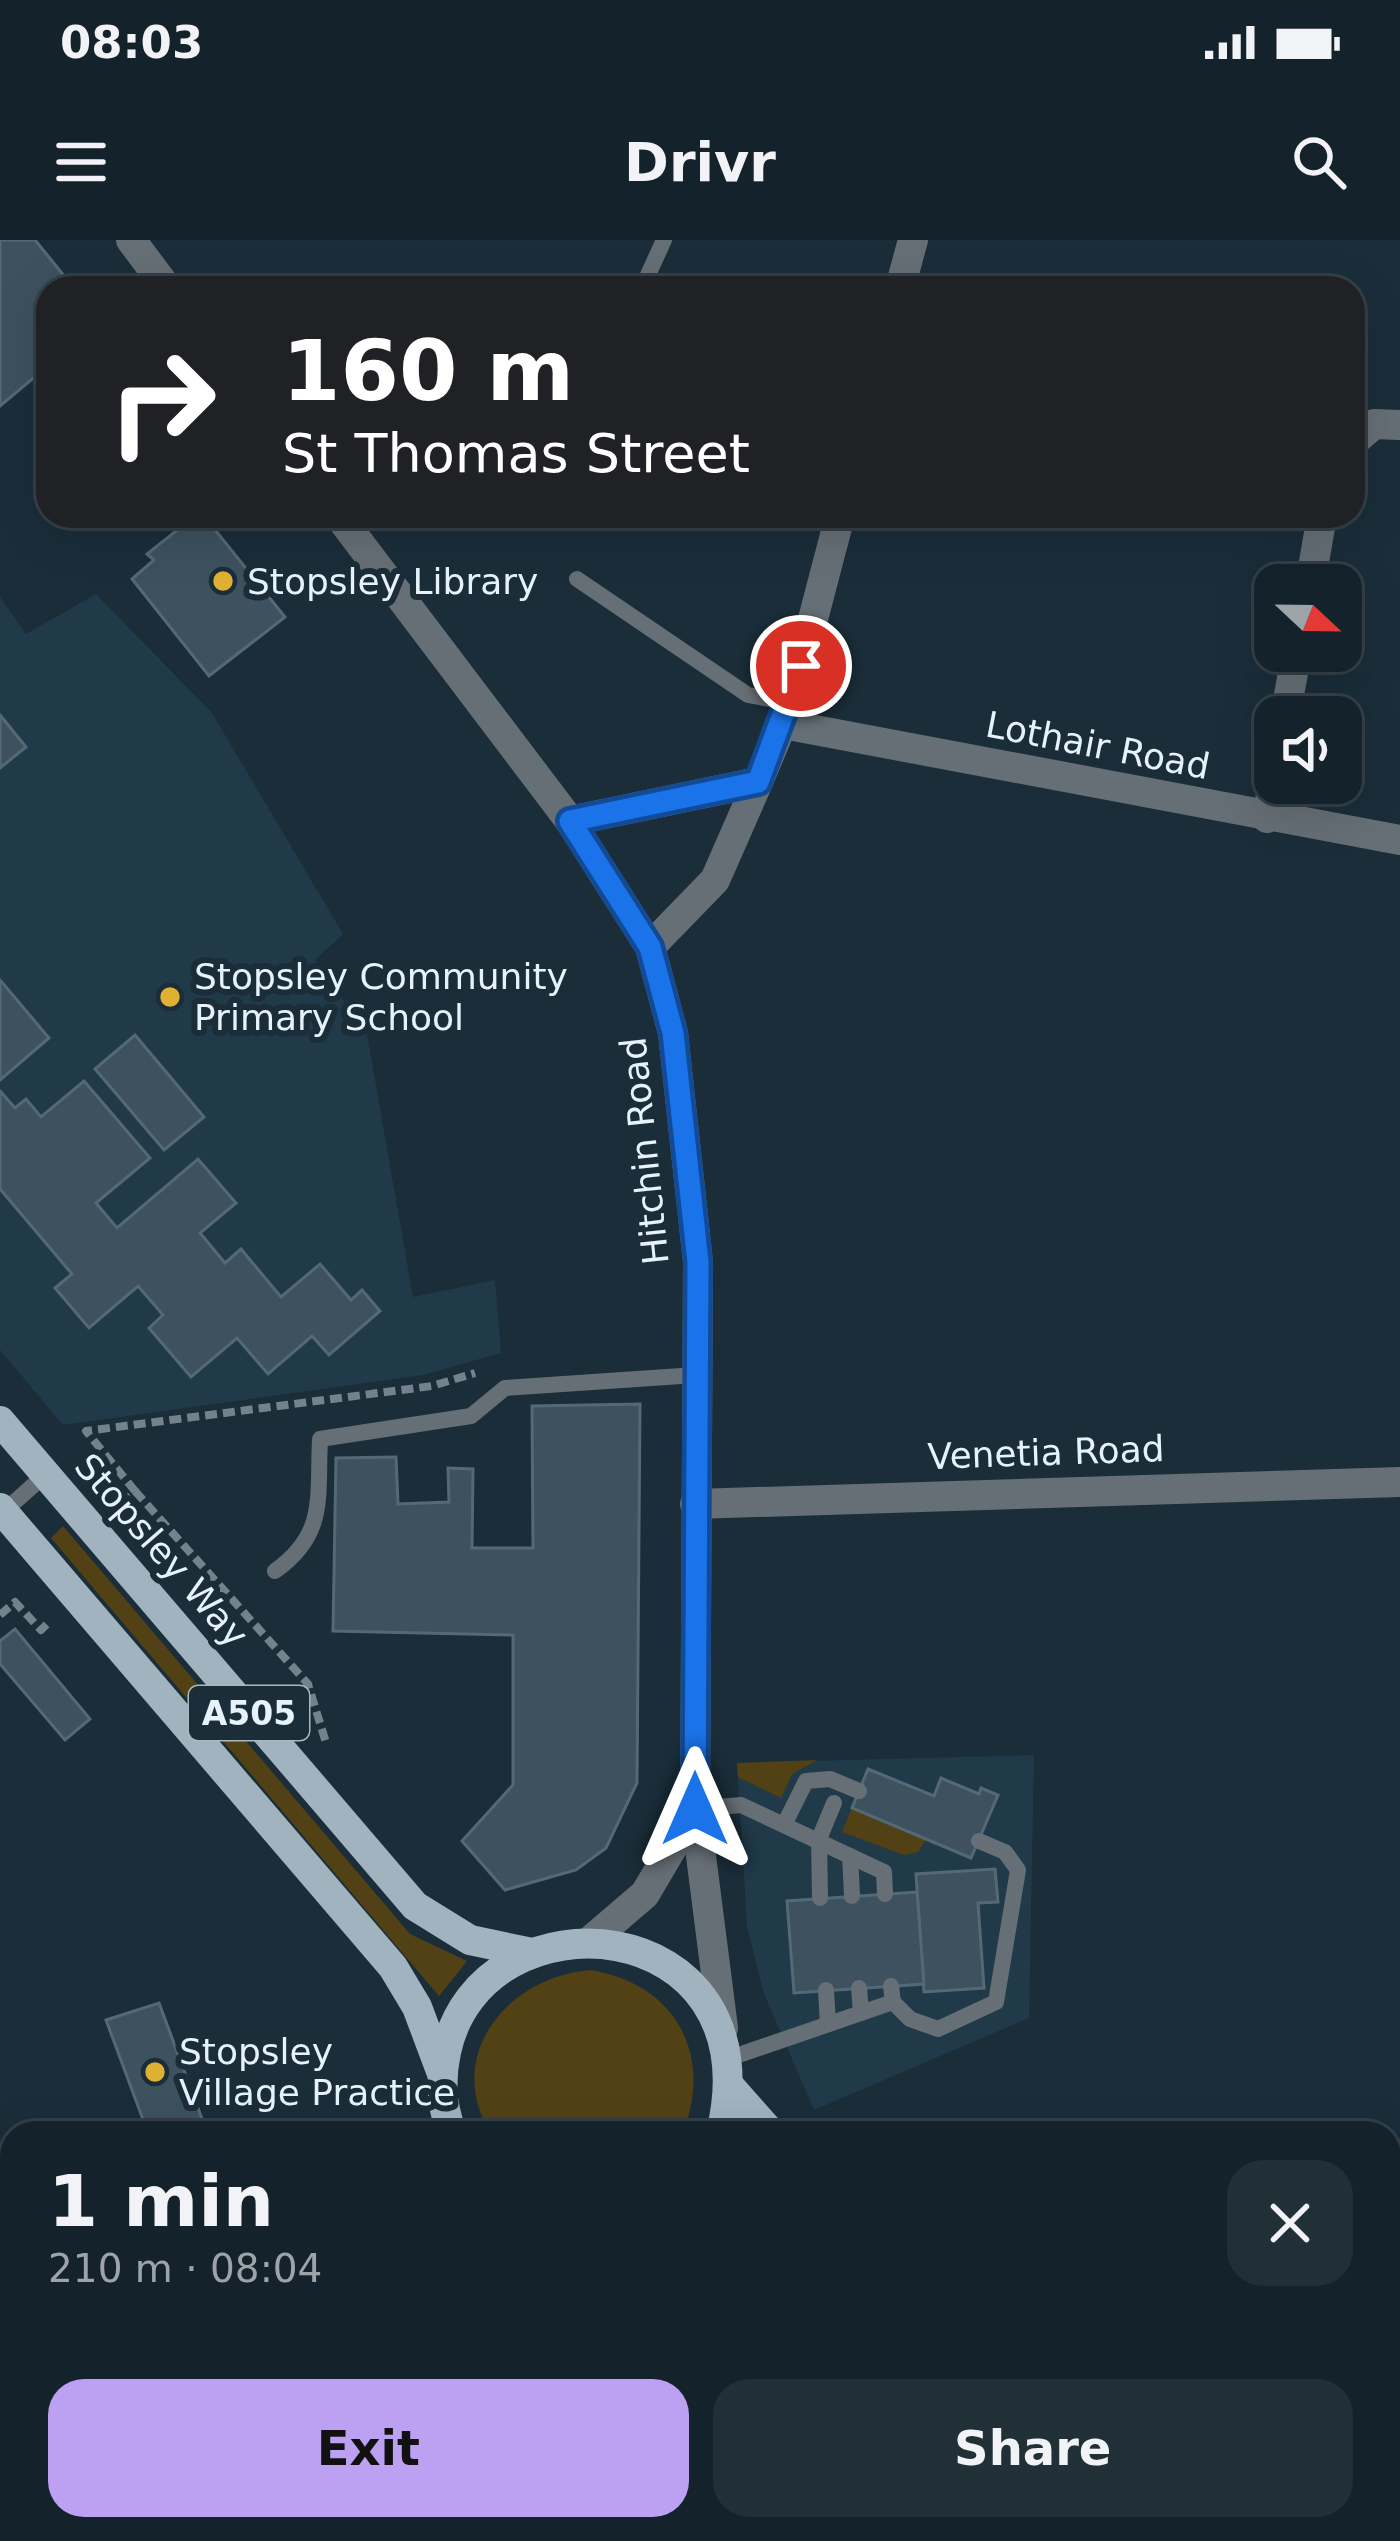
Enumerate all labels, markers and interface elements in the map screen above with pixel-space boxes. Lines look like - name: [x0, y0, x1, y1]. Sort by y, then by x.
- text: 08:03: [60, 16, 203, 69]
- icon: menu: [48, 129, 114, 195]
- icon: search: [1286, 129, 1352, 195]
- text: Drivr: [624, 131, 776, 194]
- text: 160 m: [282, 322, 574, 420]
- icon: right: [84, 324, 240, 480]
- text: St Thomas Street: [282, 422, 750, 485]
- place label: Stopsley Library: [247, 561, 538, 602]
- north arrow: [1254, 564, 1362, 672]
- map controls: [1254, 564, 1362, 804]
- marker: Stopsley Library: [210, 568, 236, 594]
- pin: [750, 615, 852, 717]
- icon: arrive: [768, 633, 834, 699]
- button: sound: [1254, 696, 1362, 804]
- street label: Lothair Road: [983, 704, 1213, 787]
- place label: Stopsley Community Primary School: [194, 956, 568, 1038]
- marker: Stopsley Community Primary School: [157, 984, 183, 1010]
- street label: Hitchin Road: [612, 1035, 677, 1267]
- street label: Venetia Road: [927, 1428, 1165, 1477]
- street label: Stopsley Way: [67, 1445, 257, 1655]
- road number: A505: [189, 1686, 309, 1740]
- position arrow: [632, 1746, 758, 1872]
- place label: Stopsley Village Practice: [179, 2031, 455, 2113]
- marker: Stopsley Village Practice: [142, 2059, 168, 2085]
- text: 1 min: [48, 2159, 274, 2243]
- button: close: [1227, 2160, 1353, 2286]
- text: 210 m · 08:04: [48, 2246, 322, 2291]
- button: Exit: [48, 2379, 689, 2517]
- button: Share: [713, 2379, 1353, 2517]

